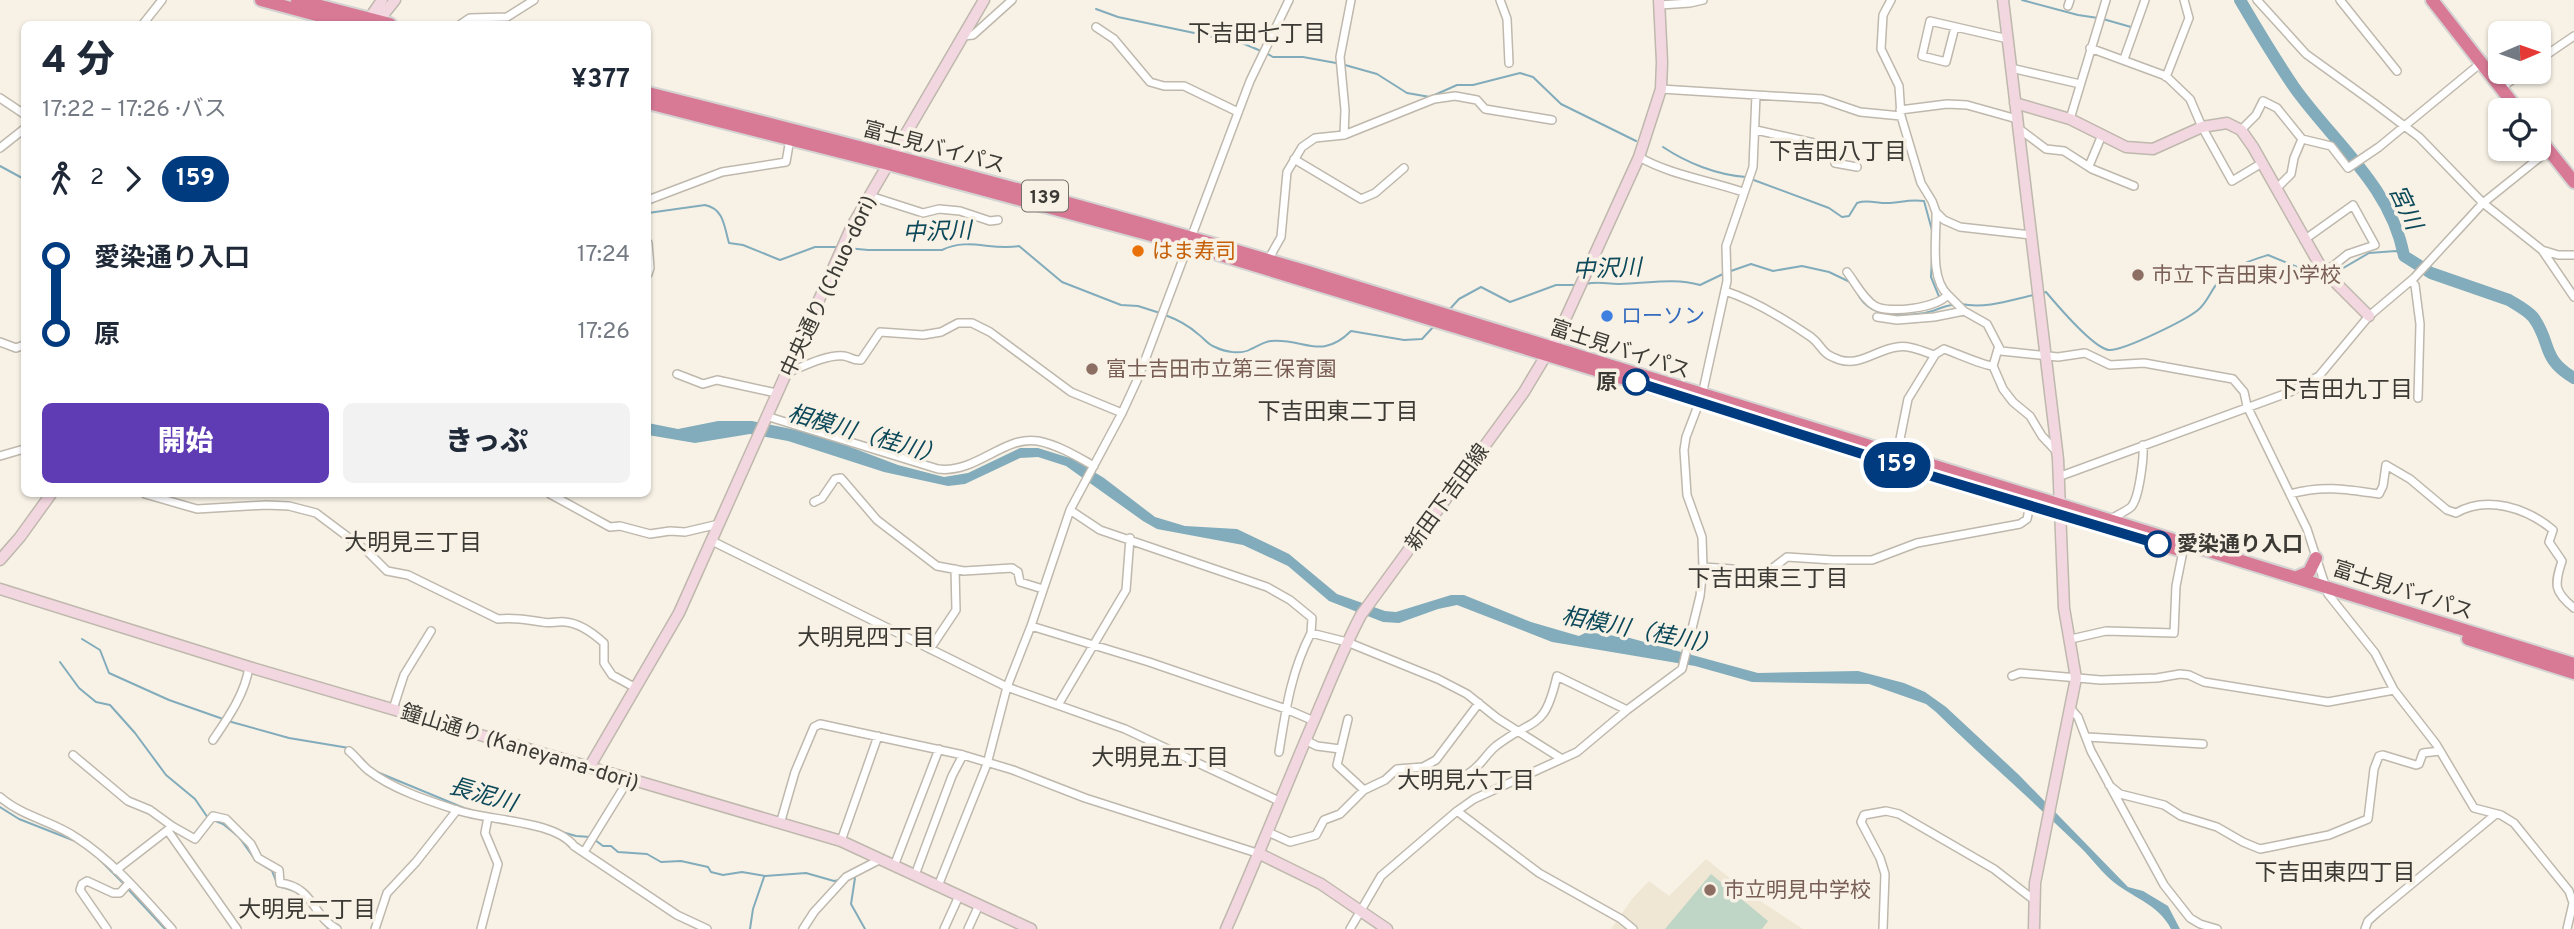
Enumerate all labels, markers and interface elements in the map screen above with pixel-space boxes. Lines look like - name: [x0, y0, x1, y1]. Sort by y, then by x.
- district label: 下吉田七丁目: [1188, 21, 1326, 50]
- north arrow: [2488, 21, 2552, 84]
- map controls: [2488, 21, 2551, 161]
- text: 4 分: [42, 38, 114, 87]
- text: ¥377: [571, 64, 630, 97]
- text: 17:22 – 17:26 · バス: [42, 96, 227, 125]
- button: locate: [2488, 98, 2551, 161]
- street label: 富士見バイパス: [859, 116, 1008, 180]
- district label: 下吉田八丁目: [1769, 139, 1907, 168]
- icon: walk: [42, 160, 80, 198]
- icon: forward: [114, 160, 152, 198]
- text: 2: [90, 164, 104, 193]
- text: 159: [176, 164, 215, 194]
- road number: 139: [1022, 180, 1068, 212]
- water label: 宮川: [2381, 181, 2428, 238]
- street label: 中央通り (Chuo-dori): [775, 191, 883, 382]
- water label: 中沢川: [902, 218, 975, 249]
- place label: はま寿司: [1152, 239, 1236, 266]
- text: 17:24: [577, 241, 630, 270]
- text: 愛染通り入口: [94, 243, 250, 276]
- marker: はま寿司: [1130, 243, 1146, 259]
- water label: 中沢川: [1572, 255, 1645, 286]
- place label: 市立下吉田東小学校: [2152, 263, 2341, 290]
- marker: 市立下吉田東小学校: [2130, 267, 2146, 283]
- place label: ローソン: [1621, 304, 1705, 331]
- marker: ローソン: [1599, 308, 1615, 324]
- street label: 富士見バイパス: [1546, 315, 1693, 386]
- text: 17:26: [577, 318, 630, 347]
- text: 原: [94, 320, 120, 353]
- place label: 富士吉田市立第三保育園: [1106, 357, 1337, 384]
- marker: 富士吉田市立第三保育園: [1084, 361, 1100, 377]
- marker: 原: [1623, 369, 1649, 395]
- place label: 原: [1596, 370, 1617, 397]
- district label: 下吉田九丁目: [2275, 377, 2413, 406]
- district label: 下吉田東二丁目: [1258, 399, 1419, 428]
- water label: 相模川（桂川）: [784, 400, 947, 473]
- button: 開始: [42, 403, 329, 483]
- button: きっぷ: [343, 403, 630, 483]
- street label: 新田下吉田線: [1400, 439, 1496, 557]
- line badge: 159: [1857, 442, 1937, 488]
- text: 159: [1877, 450, 1917, 480]
- district label: 大明見三丁目: [344, 530, 482, 559]
- marker: 愛染通り入口: [2145, 531, 2171, 557]
- place label: 愛染通り入口: [2177, 532, 2303, 559]
- street label: 富士見バイパス: [2329, 556, 2476, 627]
- district label: 下吉田東三丁目: [1688, 566, 1849, 595]
- water label: 相模川（桂川）: [1559, 603, 1722, 662]
- district label: 大明見四丁目: [797, 625, 935, 654]
- street label: 鐘山通り (Kaneyama-dori): [397, 699, 642, 798]
- district label: 大明見五丁目: [1091, 745, 1229, 774]
- district label: 大明見六丁目: [1397, 768, 1535, 797]
- water label: 長泥川: [445, 773, 522, 821]
- district label: 下吉田東四丁目: [2255, 860, 2416, 889]
- place label: 市立明見中学校: [1724, 878, 1871, 905]
- marker: 市立明見中学校: [1702, 882, 1718, 898]
- district label: 大明見二丁目: [238, 897, 376, 926]

